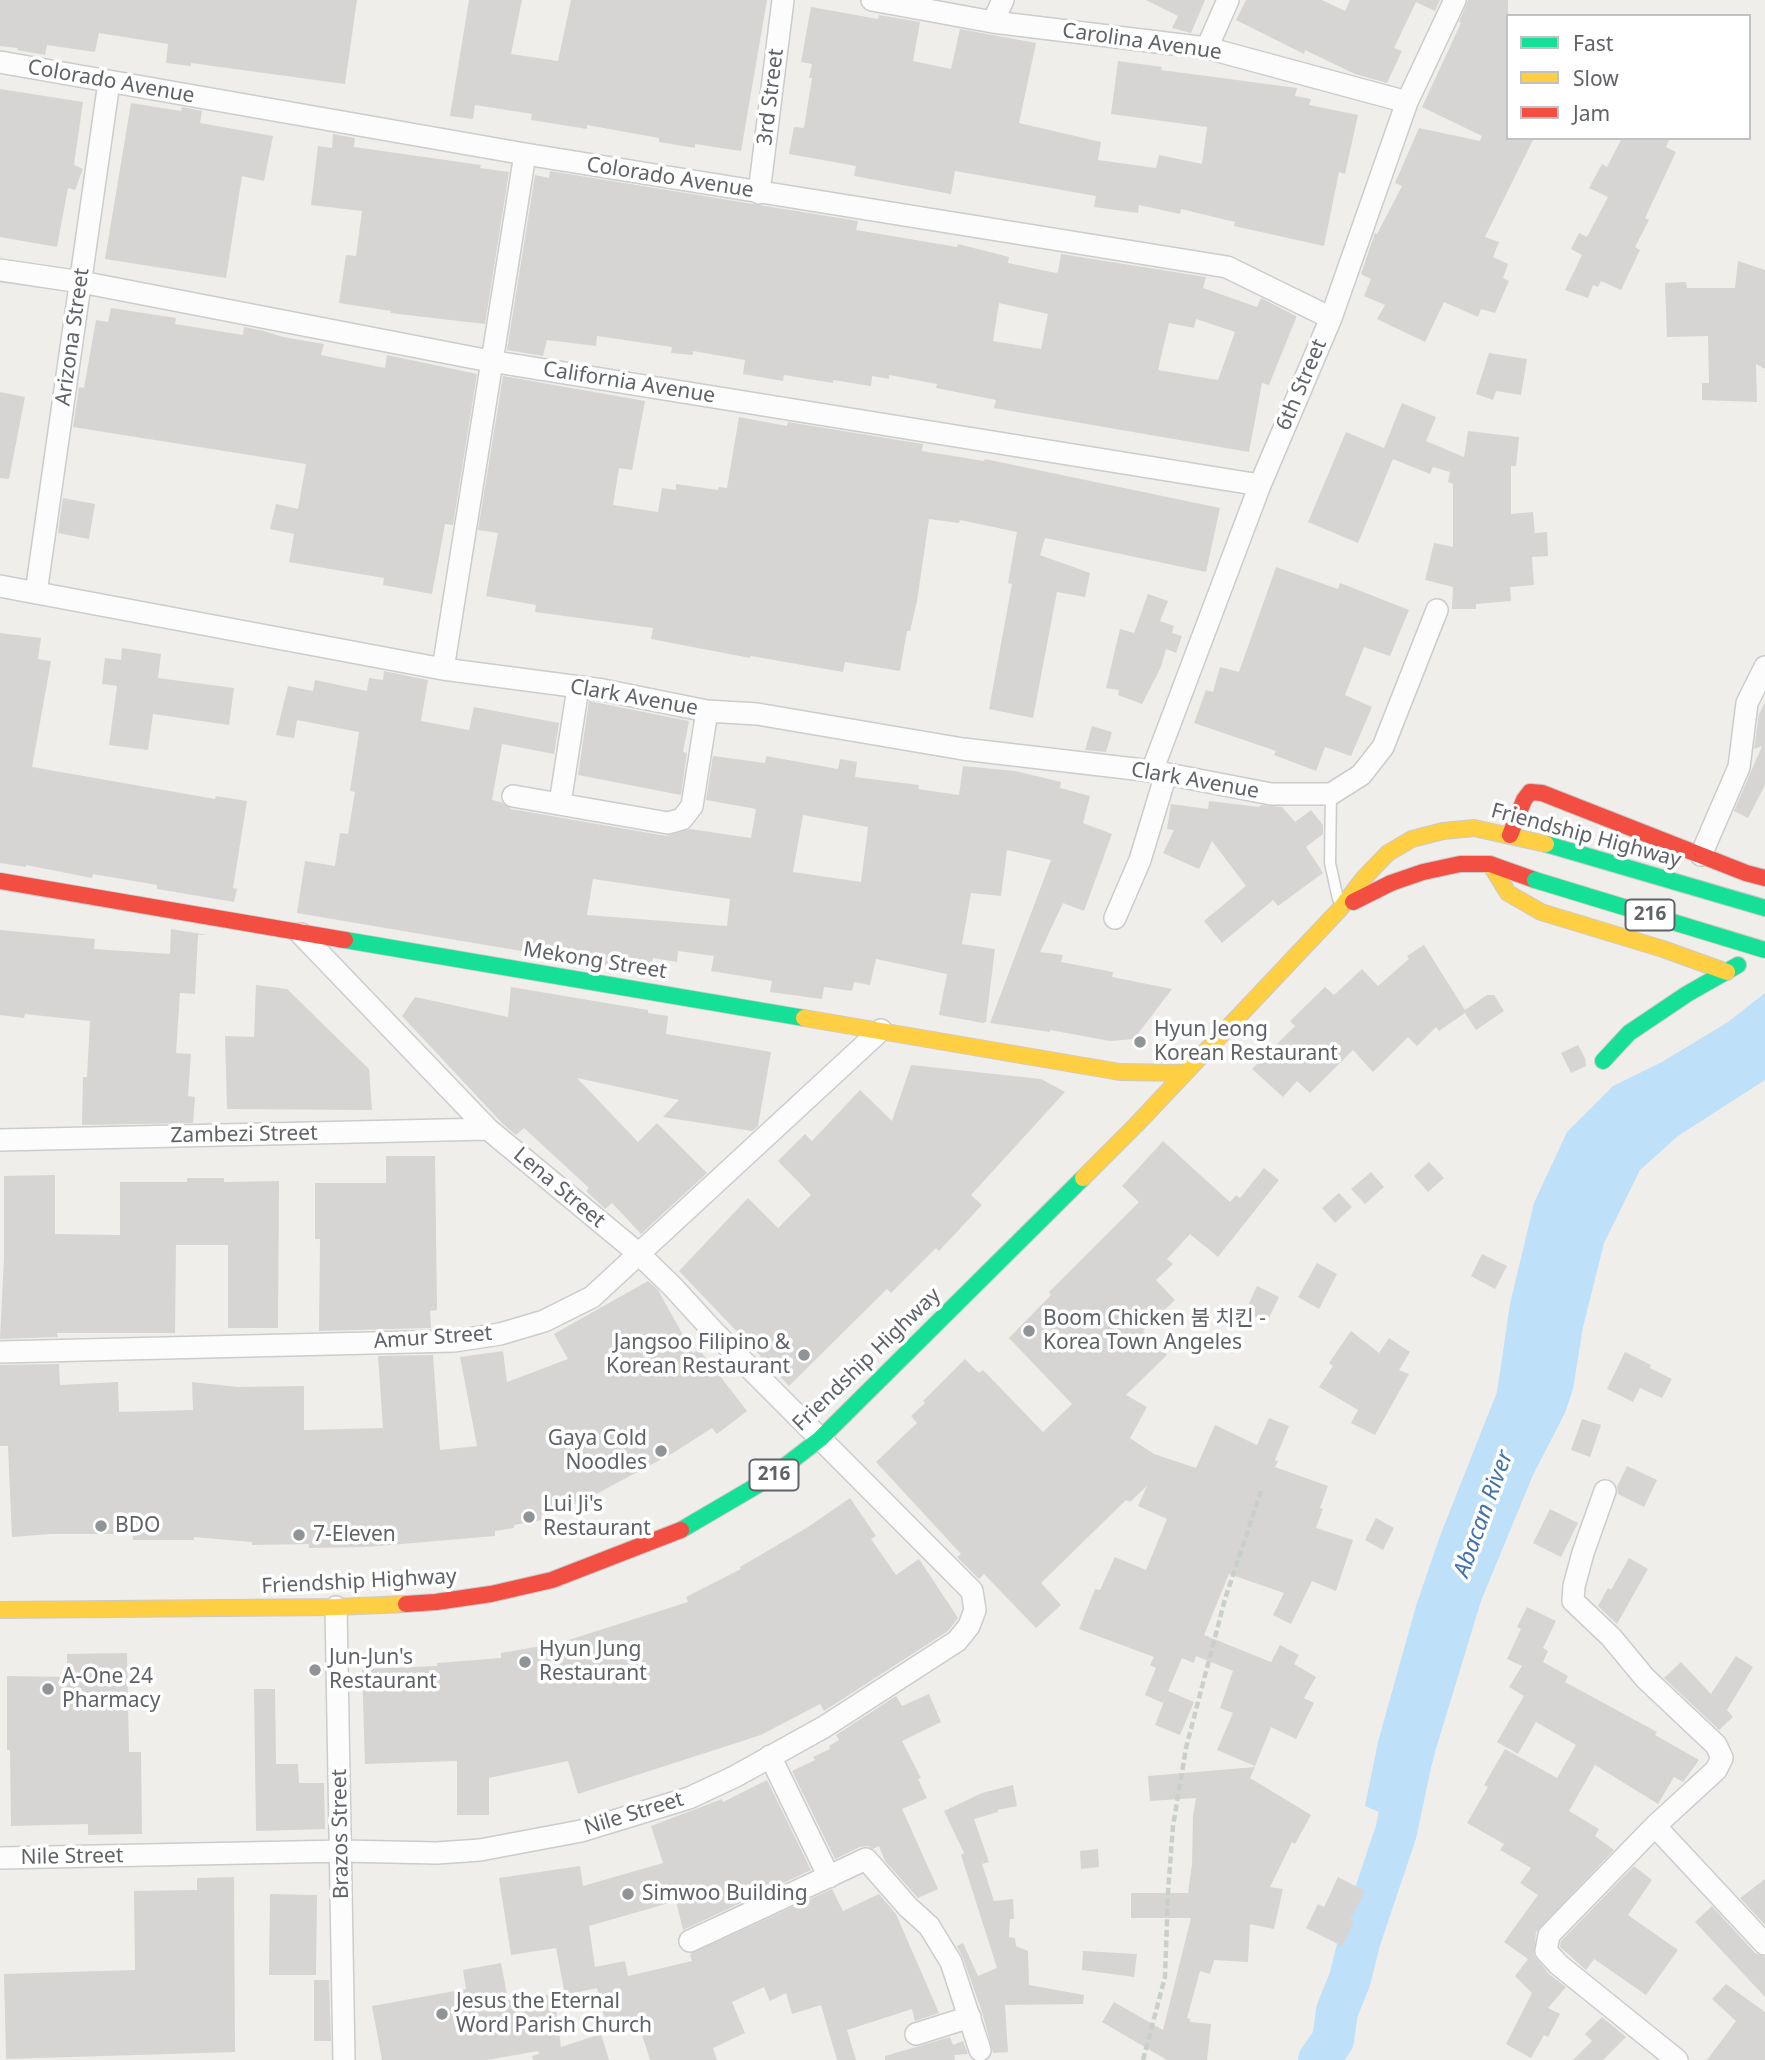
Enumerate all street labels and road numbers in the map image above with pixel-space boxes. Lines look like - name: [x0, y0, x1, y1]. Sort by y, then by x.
- street label: Carolina Avenue: [1061, 18, 1223, 66]
- street label: 3rd Street: [753, 47, 789, 147]
- street label: Colorado Avenue: [26, 55, 196, 109]
- street label: Colorado Avenue: [585, 152, 755, 204]
- street label: Arizona Street: [51, 266, 95, 408]
- street label: 6th Street: [1272, 336, 1332, 434]
- street label: California Avenue: [541, 357, 717, 409]
- street label: Clark Avenue: [568, 674, 700, 722]
- street label: Clark Avenue: [1129, 757, 1261, 805]
- street label: Friendship Highway: [1488, 799, 1684, 873]
- road number: 216: [1626, 900, 1674, 931]
- street label: Mekong Street: [522, 937, 668, 985]
- street label: Zambezi Street: [170, 1121, 318, 1149]
- street label: Lena Street: [508, 1142, 610, 1234]
- street label: Friendship Highway: [788, 1283, 946, 1437]
- street label: Amur Street: [373, 1321, 493, 1355]
- road number: 216: [750, 1460, 798, 1490]
- street label: Friendship Highway: [261, 1564, 457, 1600]
- street label: Brazos Street: [327, 1769, 355, 1899]
- street label: Nile Street: [581, 1787, 687, 1841]
- street label: Nile Street: [20, 1844, 124, 1870]

